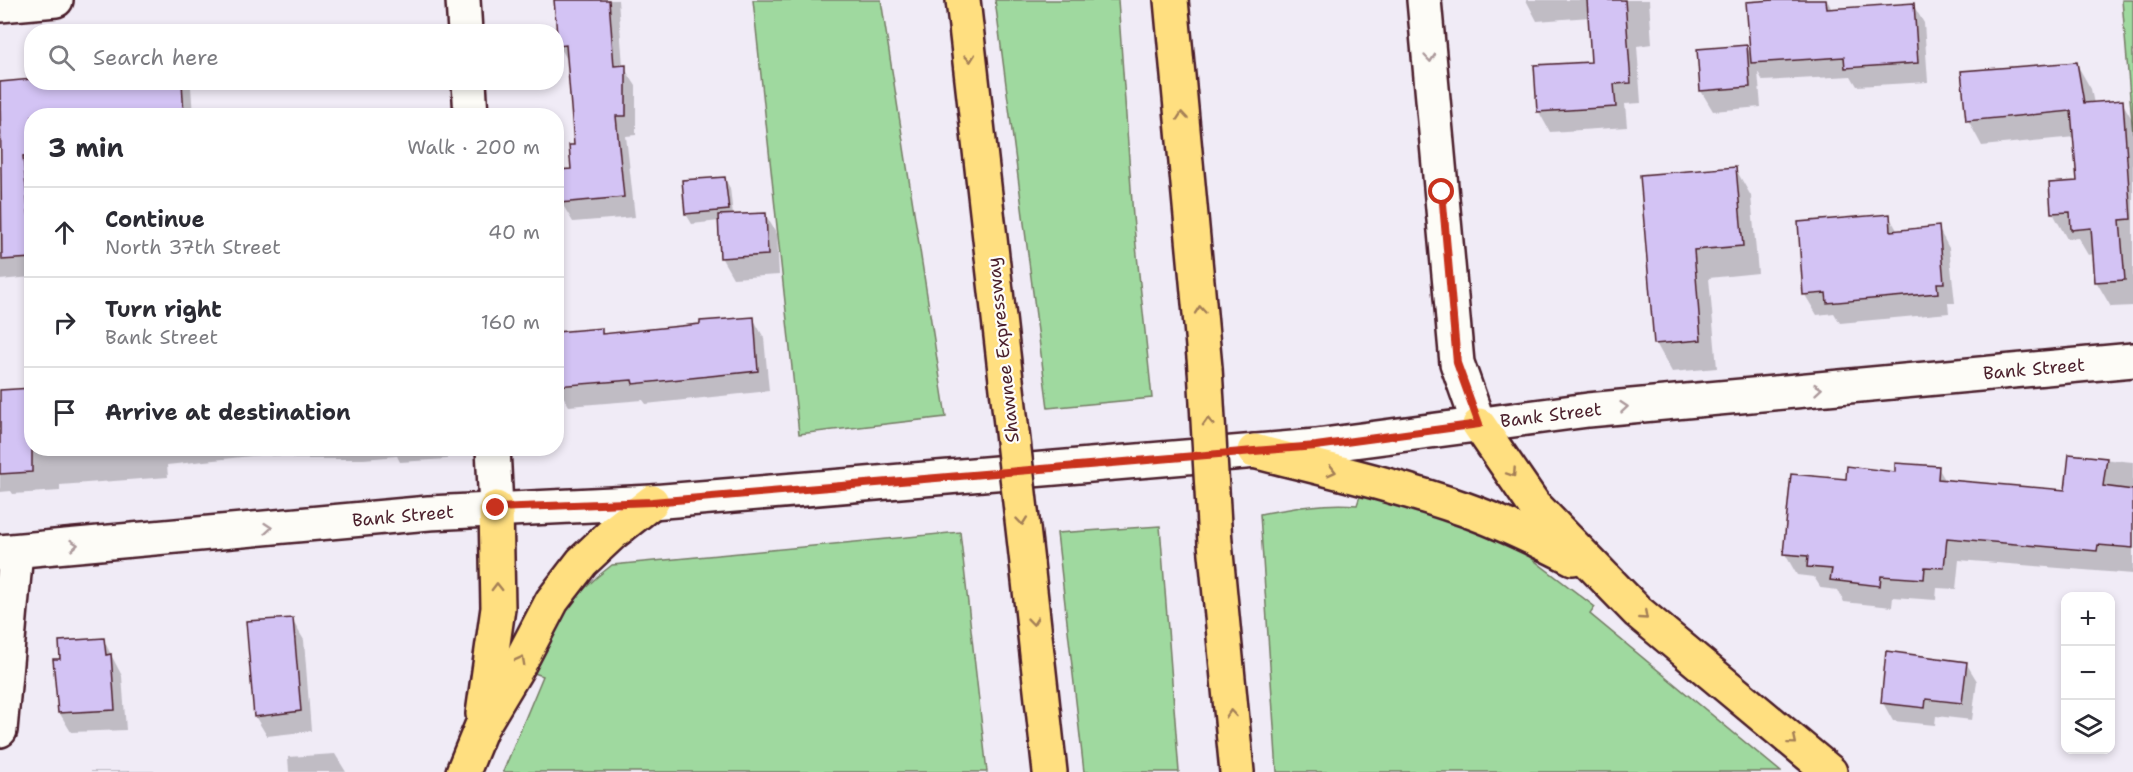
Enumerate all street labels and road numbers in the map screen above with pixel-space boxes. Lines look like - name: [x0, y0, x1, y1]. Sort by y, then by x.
- street label: Shawnee Expressway: [981, 256, 1025, 444]
- street label: Bank Street: [1982, 353, 2086, 385]
- street label: Bank Street: [1499, 397, 1603, 433]
- street label: Bank Street: [351, 500, 455, 532]

